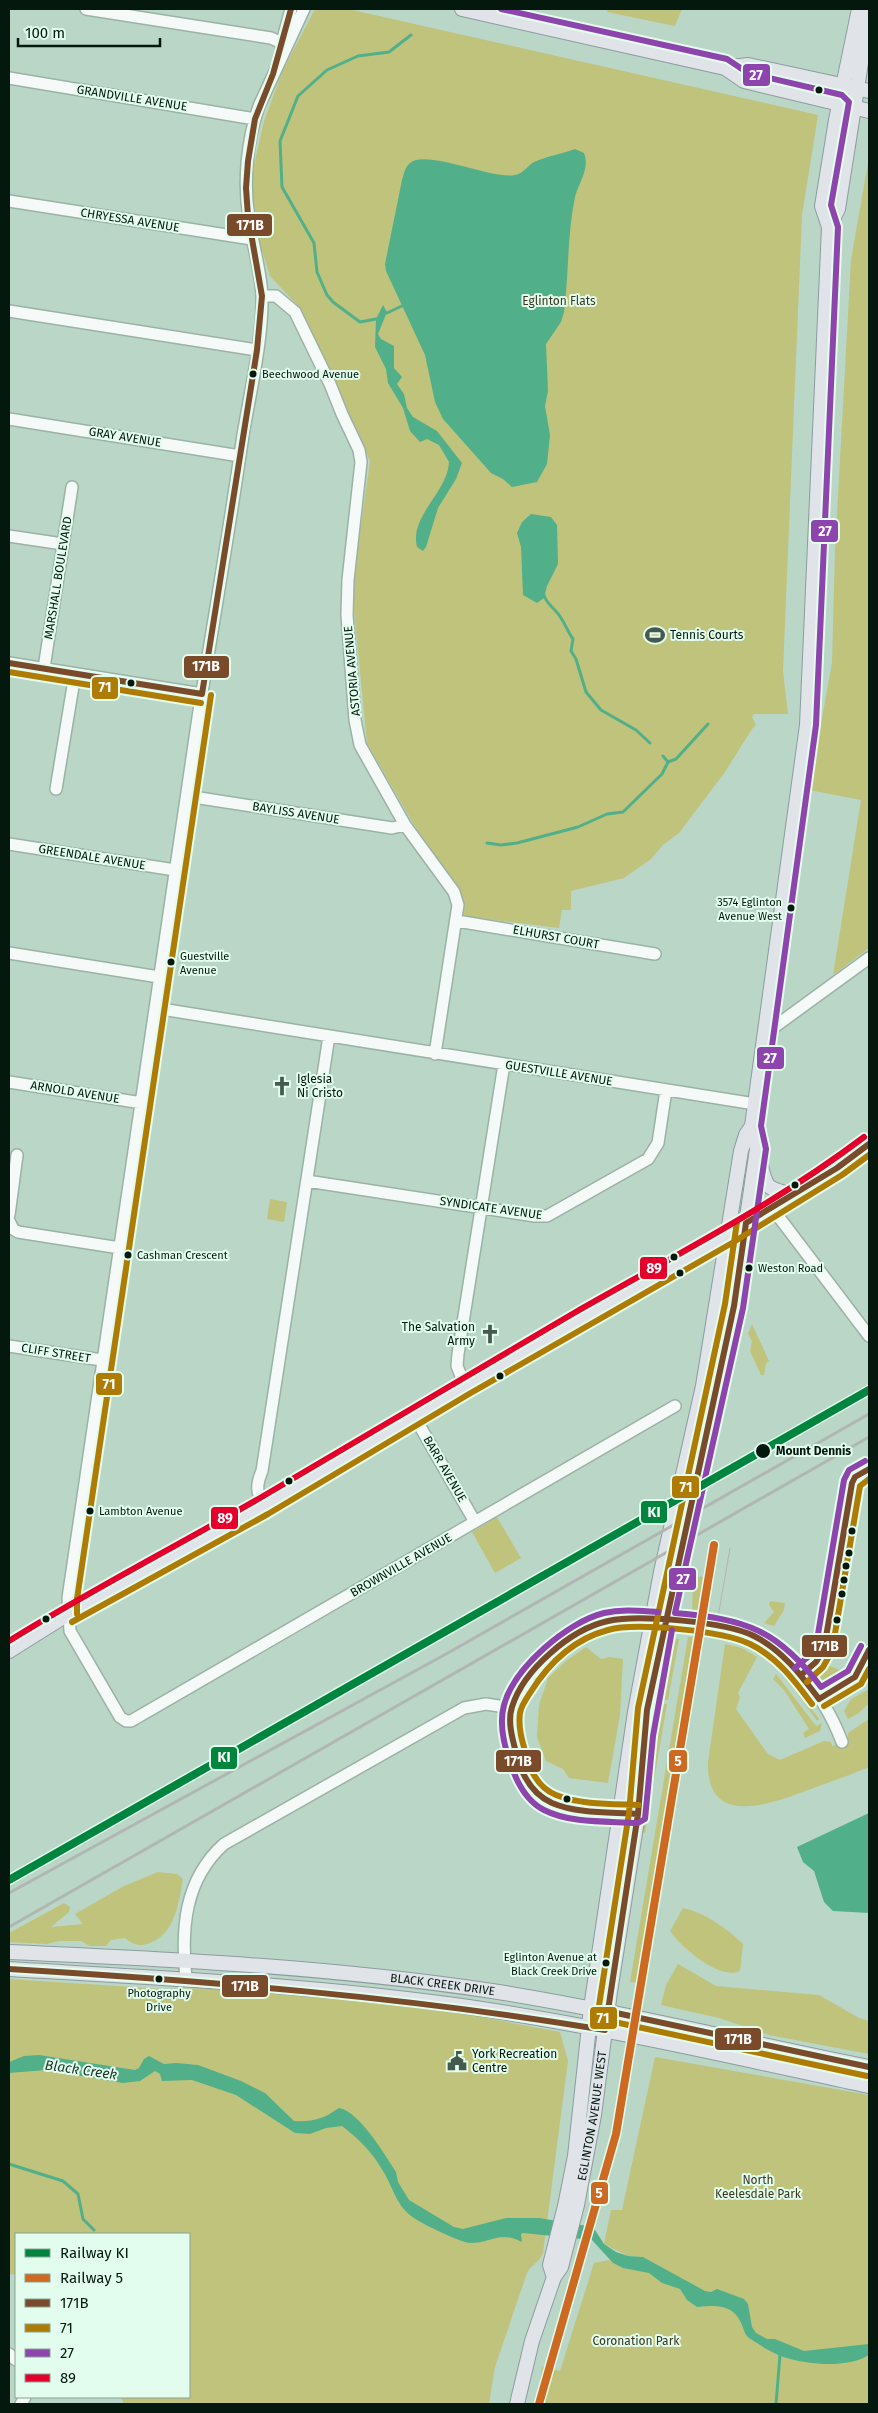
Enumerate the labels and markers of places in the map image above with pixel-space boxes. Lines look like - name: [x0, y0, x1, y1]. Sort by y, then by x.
- unlabelled marker: [814, 85, 824, 95]
- place label: Beechwood Avenue: [262, 368, 359, 381]
- marker: Beechwood Avenue: [248, 369, 258, 379]
- sports icon: Tennis Courts: [644, 624, 666, 646]
- place label: Tennis Courts: [670, 628, 744, 642]
- unlabelled marker: [126, 678, 136, 688]
- place label: 3574 Eglinton Avenue West: [717, 896, 782, 923]
- marker: 3574 Eglinton Avenue West: [786, 903, 796, 913]
- place label: Guestville Avenue: [180, 950, 229, 977]
- marker: Guestville Avenue: [166, 957, 176, 967]
- place label: Iglesia Ni Cristo: [297, 1072, 343, 1100]
- church icon: Iglesia Ni Cristo: [271, 1075, 293, 1097]
- unlabelled marker: [790, 1180, 800, 1190]
- place label: Cashman Crescent: [137, 1249, 228, 1262]
- marker: Cashman Crescent: [123, 1250, 133, 1260]
- unlabelled marker: [669, 1252, 679, 1262]
- place label: Weston Road: [758, 1262, 823, 1275]
- marker: Weston Road: [744, 1263, 754, 1273]
- unlabelled marker: [675, 1268, 685, 1278]
- place label: The Salvation Army: [402, 1320, 475, 1348]
- church icon: The Salvation Army: [479, 1323, 501, 1345]
- unlabelled marker: [495, 1371, 505, 1381]
- marker: Mount Dennis: [754, 1442, 772, 1460]
- place label: Mount Dennis: [776, 1444, 851, 1458]
- unlabelled marker: [284, 1476, 294, 1486]
- place label: Lambton Avenue: [99, 1505, 182, 1518]
- marker: Lambton Avenue: [85, 1506, 95, 1516]
- unlabelled marker: [847, 1526, 857, 1536]
- unlabelled marker: [844, 1548, 854, 1558]
- unlabelled marker: [841, 1561, 851, 1571]
- unlabelled marker: [839, 1575, 849, 1585]
- unlabelled marker: [837, 1589, 847, 1599]
- unlabelled marker: [41, 1614, 51, 1624]
- unlabelled marker: [832, 1615, 842, 1625]
- unlabelled marker: [562, 1794, 572, 1804]
- place label: Eglinton Avenue at Black Creek Drive: [504, 1951, 597, 1978]
- marker: Eglinton Avenue at Black Creek Drive: [601, 1958, 611, 1968]
- marker: Photography Drive: [154, 1974, 164, 1984]
- place label: Photography Drive: [127, 1987, 191, 2014]
- place label: York Recreation Centre: [472, 2047, 557, 2075]
- public building icon: York Recreation Centre: [446, 2050, 468, 2072]

